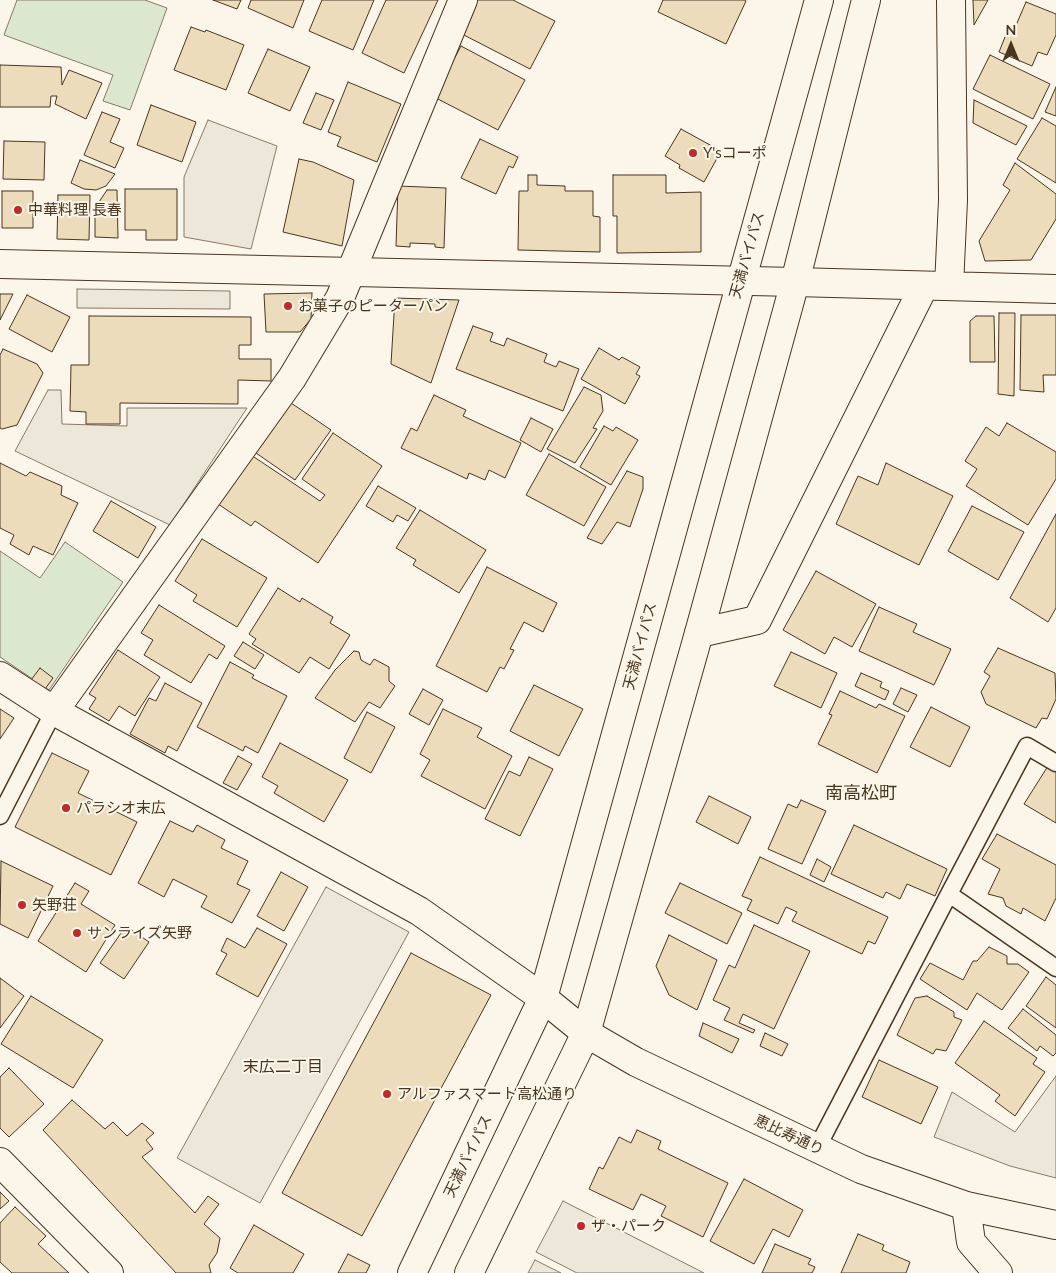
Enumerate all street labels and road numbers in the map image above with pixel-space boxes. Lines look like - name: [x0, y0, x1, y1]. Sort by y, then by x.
- street label: 天満バイパス: [726, 209, 768, 301]
- street label: 天満バイパス: [620, 600, 660, 692]
- street label: 恵比寿通り: [751, 1111, 827, 1159]
- street label: 天満バイパス: [440, 1112, 496, 1200]

